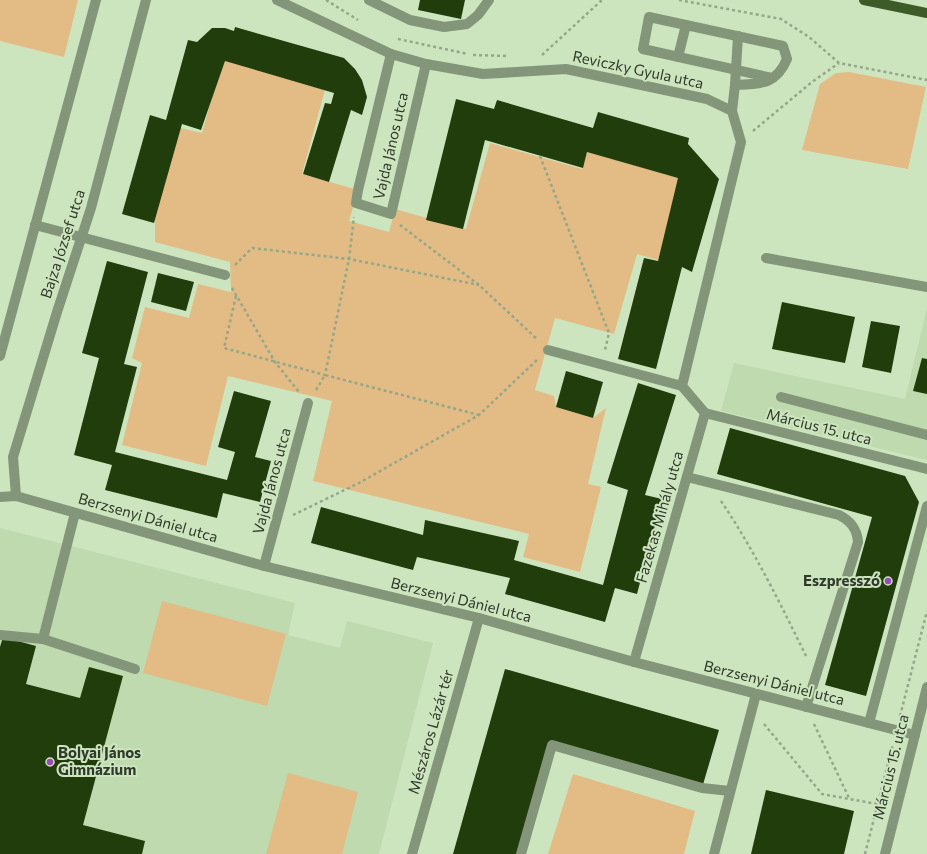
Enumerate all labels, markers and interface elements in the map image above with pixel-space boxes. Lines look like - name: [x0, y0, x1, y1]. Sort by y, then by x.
- street label: Reviczky Gyula utca: [571, 46, 705, 92]
- street label: Vajda János utca: [369, 90, 411, 201]
- street label: Bajza József utca: [36, 187, 88, 300]
- street label: Március 15. utca: [765, 404, 874, 448]
- street label: Vajda János utca: [248, 426, 294, 536]
- street label: Fazekas Mihály utca: [632, 449, 686, 585]
- street label: Berzsenyi Dániel utca: [76, 489, 220, 546]
- place label: Eszpresszó: [803, 571, 880, 589]
- street label: Berzsenyi Dániel utca: [389, 573, 533, 625]
- marker: Eszpresszó: [883, 576, 893, 586]
- street label: Berzsenyi Dániel utca: [702, 656, 846, 708]
- street label: Mészáros Lázár tér: [404, 667, 456, 796]
- street label: Március 15. utca: [868, 712, 912, 821]
- place label: Bolyai János Gimnázium: [58, 743, 141, 778]
- marker: Bolyai János Gimnázium: [45, 757, 55, 767]

